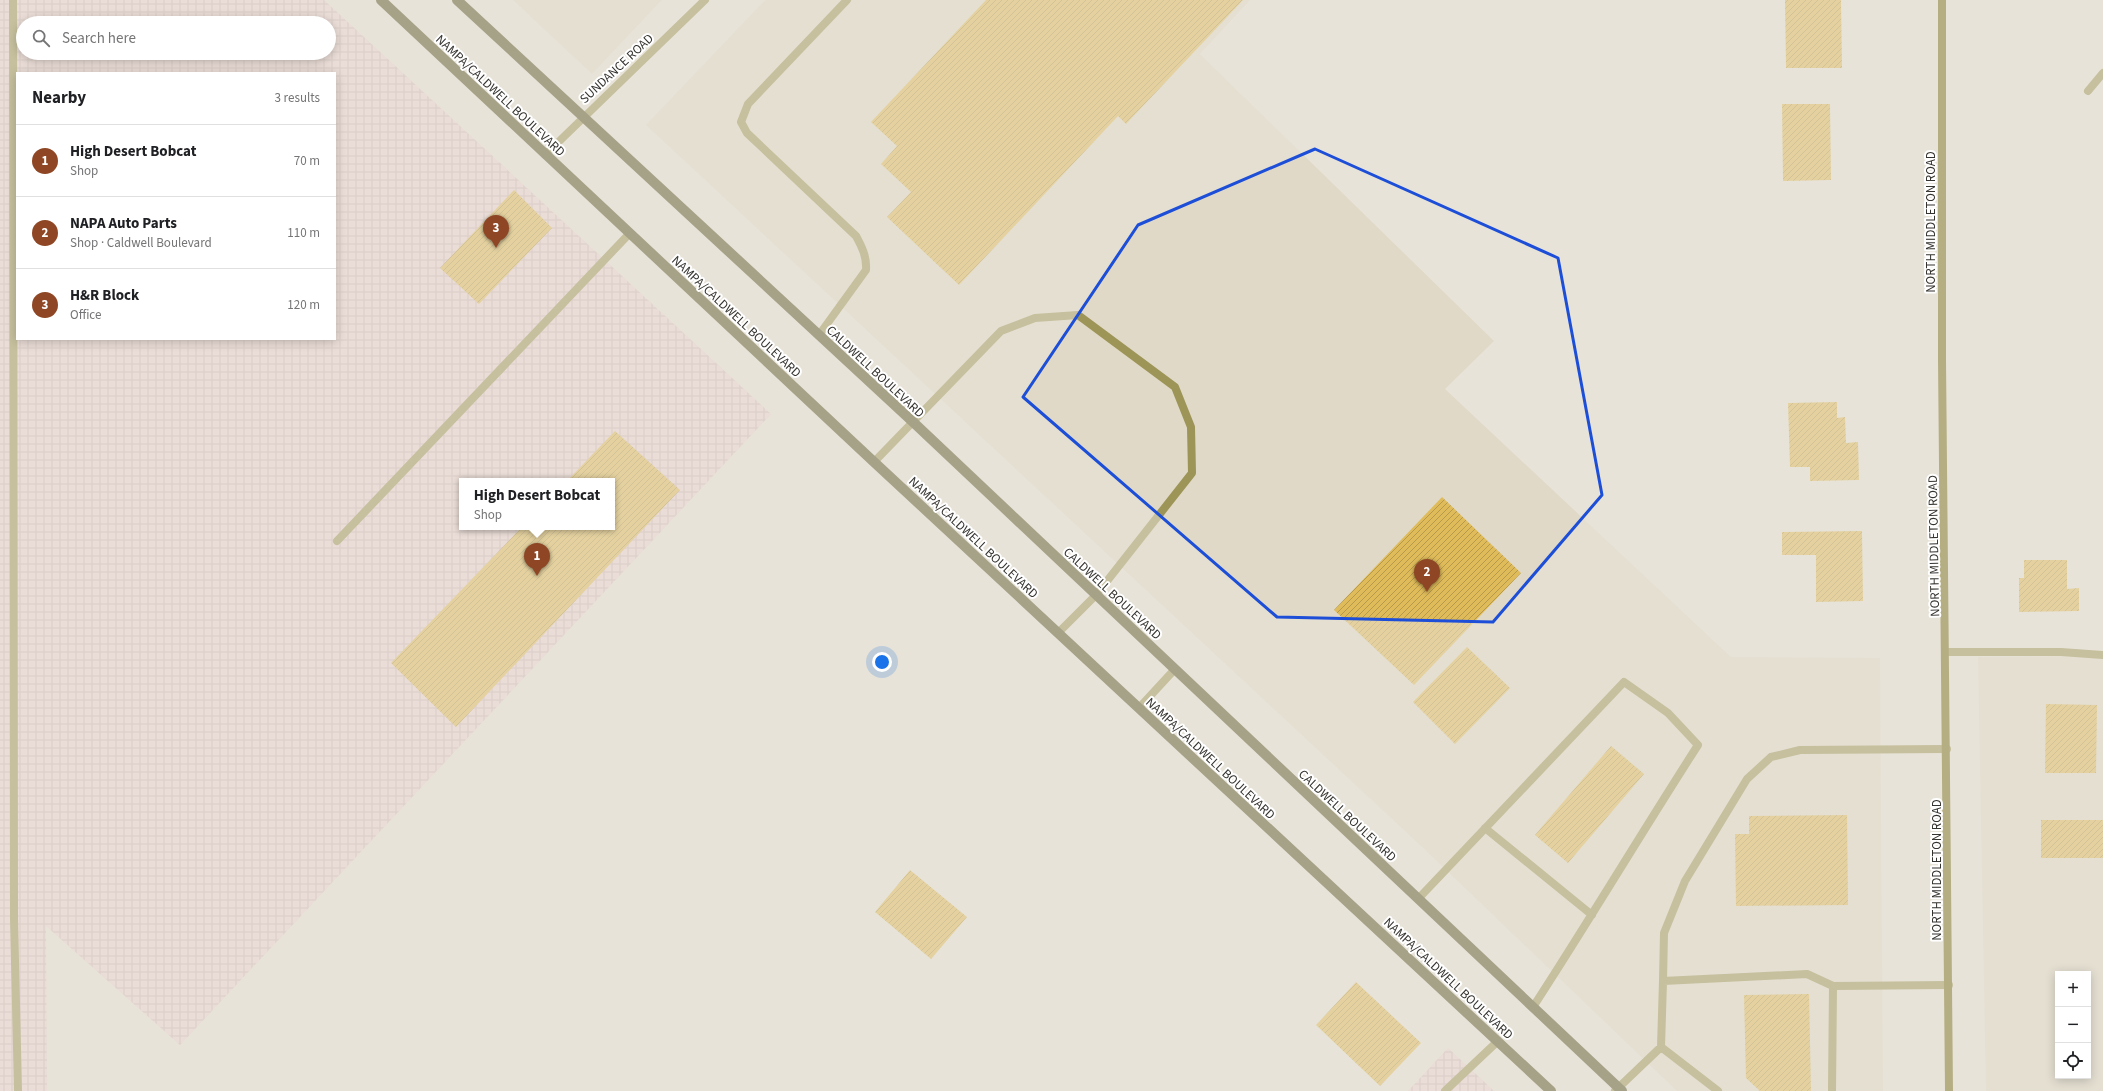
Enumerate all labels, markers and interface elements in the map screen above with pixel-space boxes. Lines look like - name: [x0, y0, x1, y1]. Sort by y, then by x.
- search box: [16, 16, 336, 60]
- icon: search: [30, 27, 52, 49]
- text: Search here: [62, 28, 136, 49]
- street label: SUNDANCE ROAD: [576, 30, 658, 108]
- street label: NAMPA/CALDWELL BOULEVARD: [432, 31, 569, 161]
- text: Nearby: [32, 86, 86, 110]
- text: 3 results: [275, 89, 320, 107]
- text: High Desert Bobcat: [70, 141, 197, 162]
- street label: NORTH MIDDLETON ROAD: [1922, 151, 1940, 293]
- text: 1: [42, 152, 48, 170]
- text: 70 m: [294, 152, 320, 170]
- text: Shop: [70, 162, 98, 180]
- text: NAPA Auto Parts: [70, 213, 177, 234]
- pin: 3: [483, 215, 509, 248]
- text: 2: [42, 224, 48, 242]
- text: 110 m: [287, 224, 320, 242]
- text: Shop · Caldwell Boulevard: [70, 234, 212, 252]
- street label: NAMPA/CALDWELL BOULEVARD: [668, 252, 805, 382]
- text: H&R Block: [70, 285, 139, 306]
- text: 3: [42, 296, 48, 314]
- text: 120 m: [287, 296, 320, 314]
- text: Office: [70, 306, 101, 324]
- street label: CALDWELL BOULEVARD: [822, 322, 928, 422]
- street label: NAMPA/CALDWELL BOULEVARD: [905, 473, 1042, 603]
- street label: NORTH MIDDLETON ROAD: [1924, 475, 1944, 617]
- popup: [459, 478, 615, 530]
- text: High Desert Bobcat: [474, 485, 600, 506]
- text: Shop: [474, 506, 502, 524]
- pin: 1: [524, 543, 550, 576]
- street label: CALDWELL BOULEVARD: [1059, 544, 1165, 644]
- pin: 2: [1414, 559, 1440, 592]
- your location: [872, 652, 892, 672]
- street label: NAMPA/CALDWELL BOULEVARD: [1142, 694, 1279, 824]
- street label: CALDWELL BOULEVARD: [1294, 766, 1400, 866]
- street label: NORTH MIDDLETON ROAD: [1928, 799, 1946, 941]
- street label: NAMPA/CALDWELL BOULEVARD: [1380, 914, 1517, 1044]
- map controls: [2055, 971, 2091, 1079]
- button: +: [2055, 971, 2091, 1007]
- button: −: [2055, 1007, 2091, 1043]
- button: locate: [2055, 1043, 2091, 1079]

